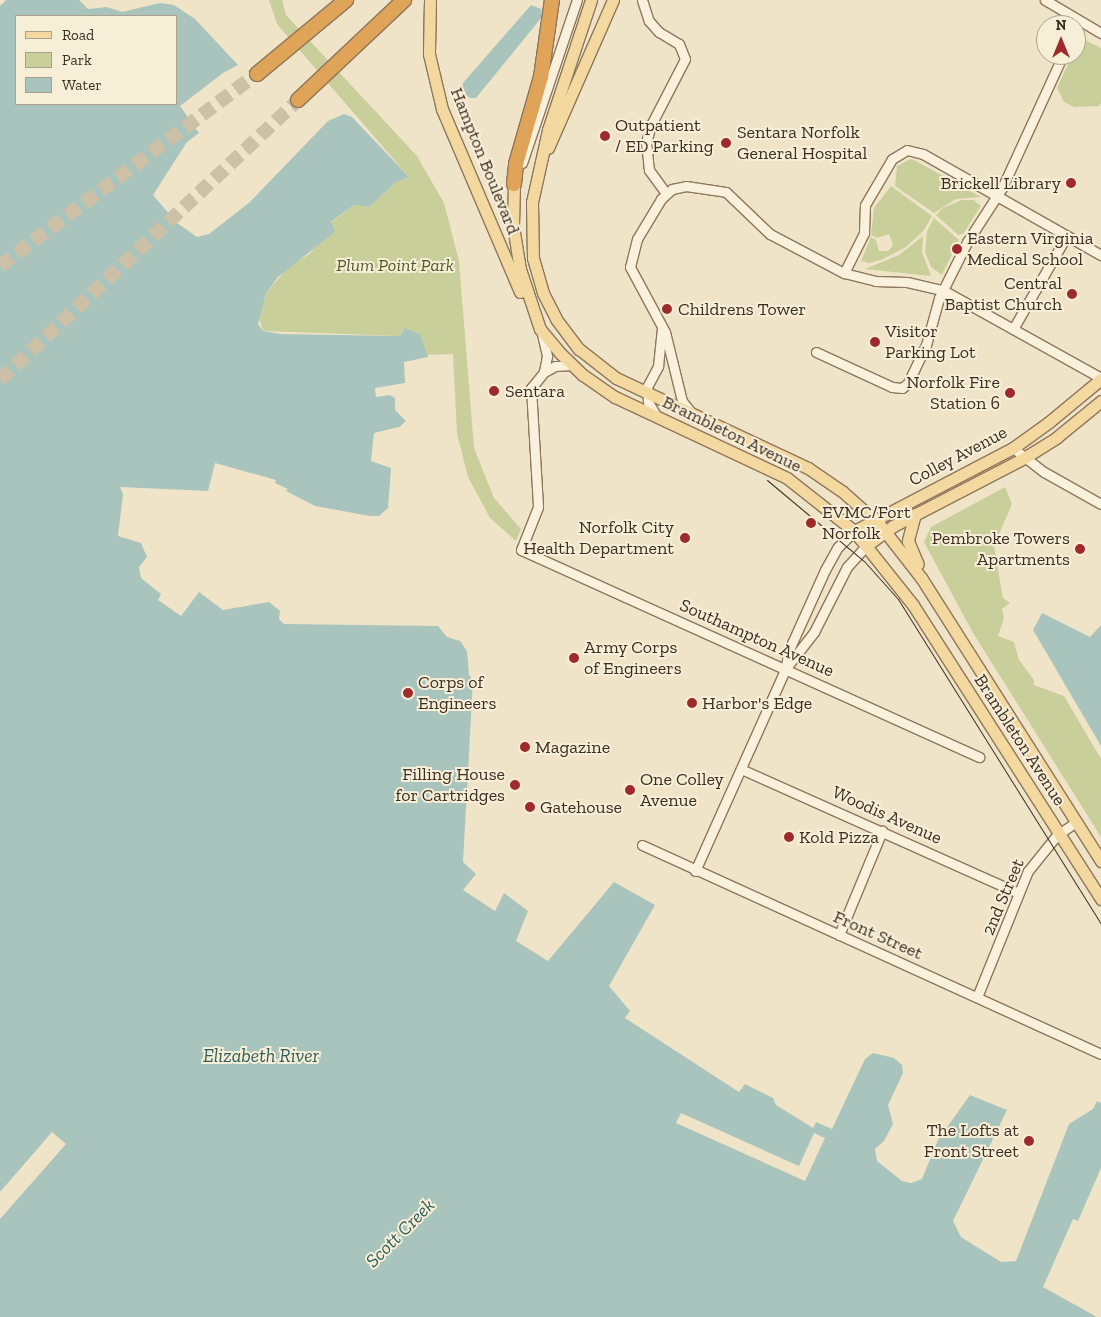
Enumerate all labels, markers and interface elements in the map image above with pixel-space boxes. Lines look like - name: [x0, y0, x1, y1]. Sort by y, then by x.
- legend: [15, 15, 178, 105]
- north arrow: [1036, 15, 1086, 65]
- text: N: [1056, 17, 1066, 34]
- text: Road: [62, 26, 94, 44]
- text: Park: [62, 51, 92, 69]
- text: Water: [62, 76, 102, 94]
- street label: Hampton Boulevard: [446, 85, 524, 237]
- place label: Outpatient / ED Parking: [615, 115, 713, 158]
- place label: Sentara Norfolk General Hospital: [737, 122, 867, 164]
- marker: Outpatient / ED Parking: [599, 130, 611, 142]
- marker: Sentara Norfolk General Hospital: [719, 136, 733, 150]
- place label: Brickell Library: [941, 172, 1061, 194]
- marker: Brickell Library: [1065, 177, 1077, 189]
- place label: Eastern Virginia Medical School: [967, 228, 1094, 270]
- marker: Eastern Virginia Medical School: [951, 243, 963, 255]
- park label: Plum Point Park: [336, 254, 454, 276]
- place label: Central Baptist Church: [944, 273, 1062, 316]
- marker: Central Baptist Church: [1066, 288, 1078, 300]
- place label: Childrens Tower: [678, 298, 806, 320]
- marker: Childrens Tower: [660, 302, 674, 316]
- place label: Visitor Parking Lot: [885, 321, 976, 364]
- marker: Visitor Parking Lot: [869, 336, 881, 348]
- place label: Norfolk Fire Station 6: [906, 372, 1000, 414]
- place label: Sentara: [505, 380, 565, 402]
- marker: Sentara: [487, 384, 501, 398]
- marker: Norfolk Fire Station 6: [1004, 387, 1016, 399]
- street label: Brambleton Avenue: [659, 391, 805, 477]
- street label: Colley Avenue: [905, 421, 1011, 491]
- place label: EVMC/Fort Norfolk: [822, 502, 911, 544]
- marker: EVMC/Fort Norfolk: [804, 516, 818, 530]
- place label: Norfolk City Health Department: [523, 517, 674, 560]
- place label: Pembroke Towers Apartments: [932, 528, 1070, 570]
- marker: Norfolk City Health Department: [678, 531, 692, 545]
- marker: Pembroke Towers Apartments: [1074, 543, 1086, 555]
- street label: Southampton Avenue: [676, 594, 838, 682]
- place label: Army Corps of Engineers: [584, 637, 682, 680]
- marker: Army Corps of Engineers: [568, 652, 580, 664]
- street label: Brambleton Avenue: [969, 670, 1071, 810]
- place label: Corps of Engineers: [418, 672, 496, 714]
- marker: Corps of Engineers: [402, 687, 414, 699]
- place label: Harbor's Edge: [702, 692, 812, 714]
- marker: Harbor's Edge: [686, 697, 698, 709]
- place label: Magazine: [535, 736, 610, 758]
- marker: Magazine: [519, 741, 531, 753]
- place label: Filling House for Cartridges: [395, 764, 505, 806]
- place label: One Colley Avenue: [640, 769, 724, 812]
- marker: Filling House for Cartridges: [509, 779, 521, 791]
- street label: Woodis Avenue: [829, 781, 945, 849]
- marker: One Colley Avenue: [624, 784, 636, 796]
- place label: Gatehouse: [540, 796, 622, 818]
- marker: Gatehouse: [524, 801, 536, 813]
- place label: Kold Pizza: [799, 826, 879, 848]
- marker: Kold Pizza: [783, 831, 795, 843]
- street label: 2nd Street: [977, 856, 1029, 938]
- street label: Front Street: [830, 906, 926, 964]
- water label: Elizabeth River: [203, 1045, 319, 1067]
- place label: The Lofts at Front Street: [924, 1120, 1019, 1162]
- marker: The Lofts at Front Street: [1023, 1135, 1035, 1147]
- water label: Scott Creek: [361, 1194, 439, 1272]

